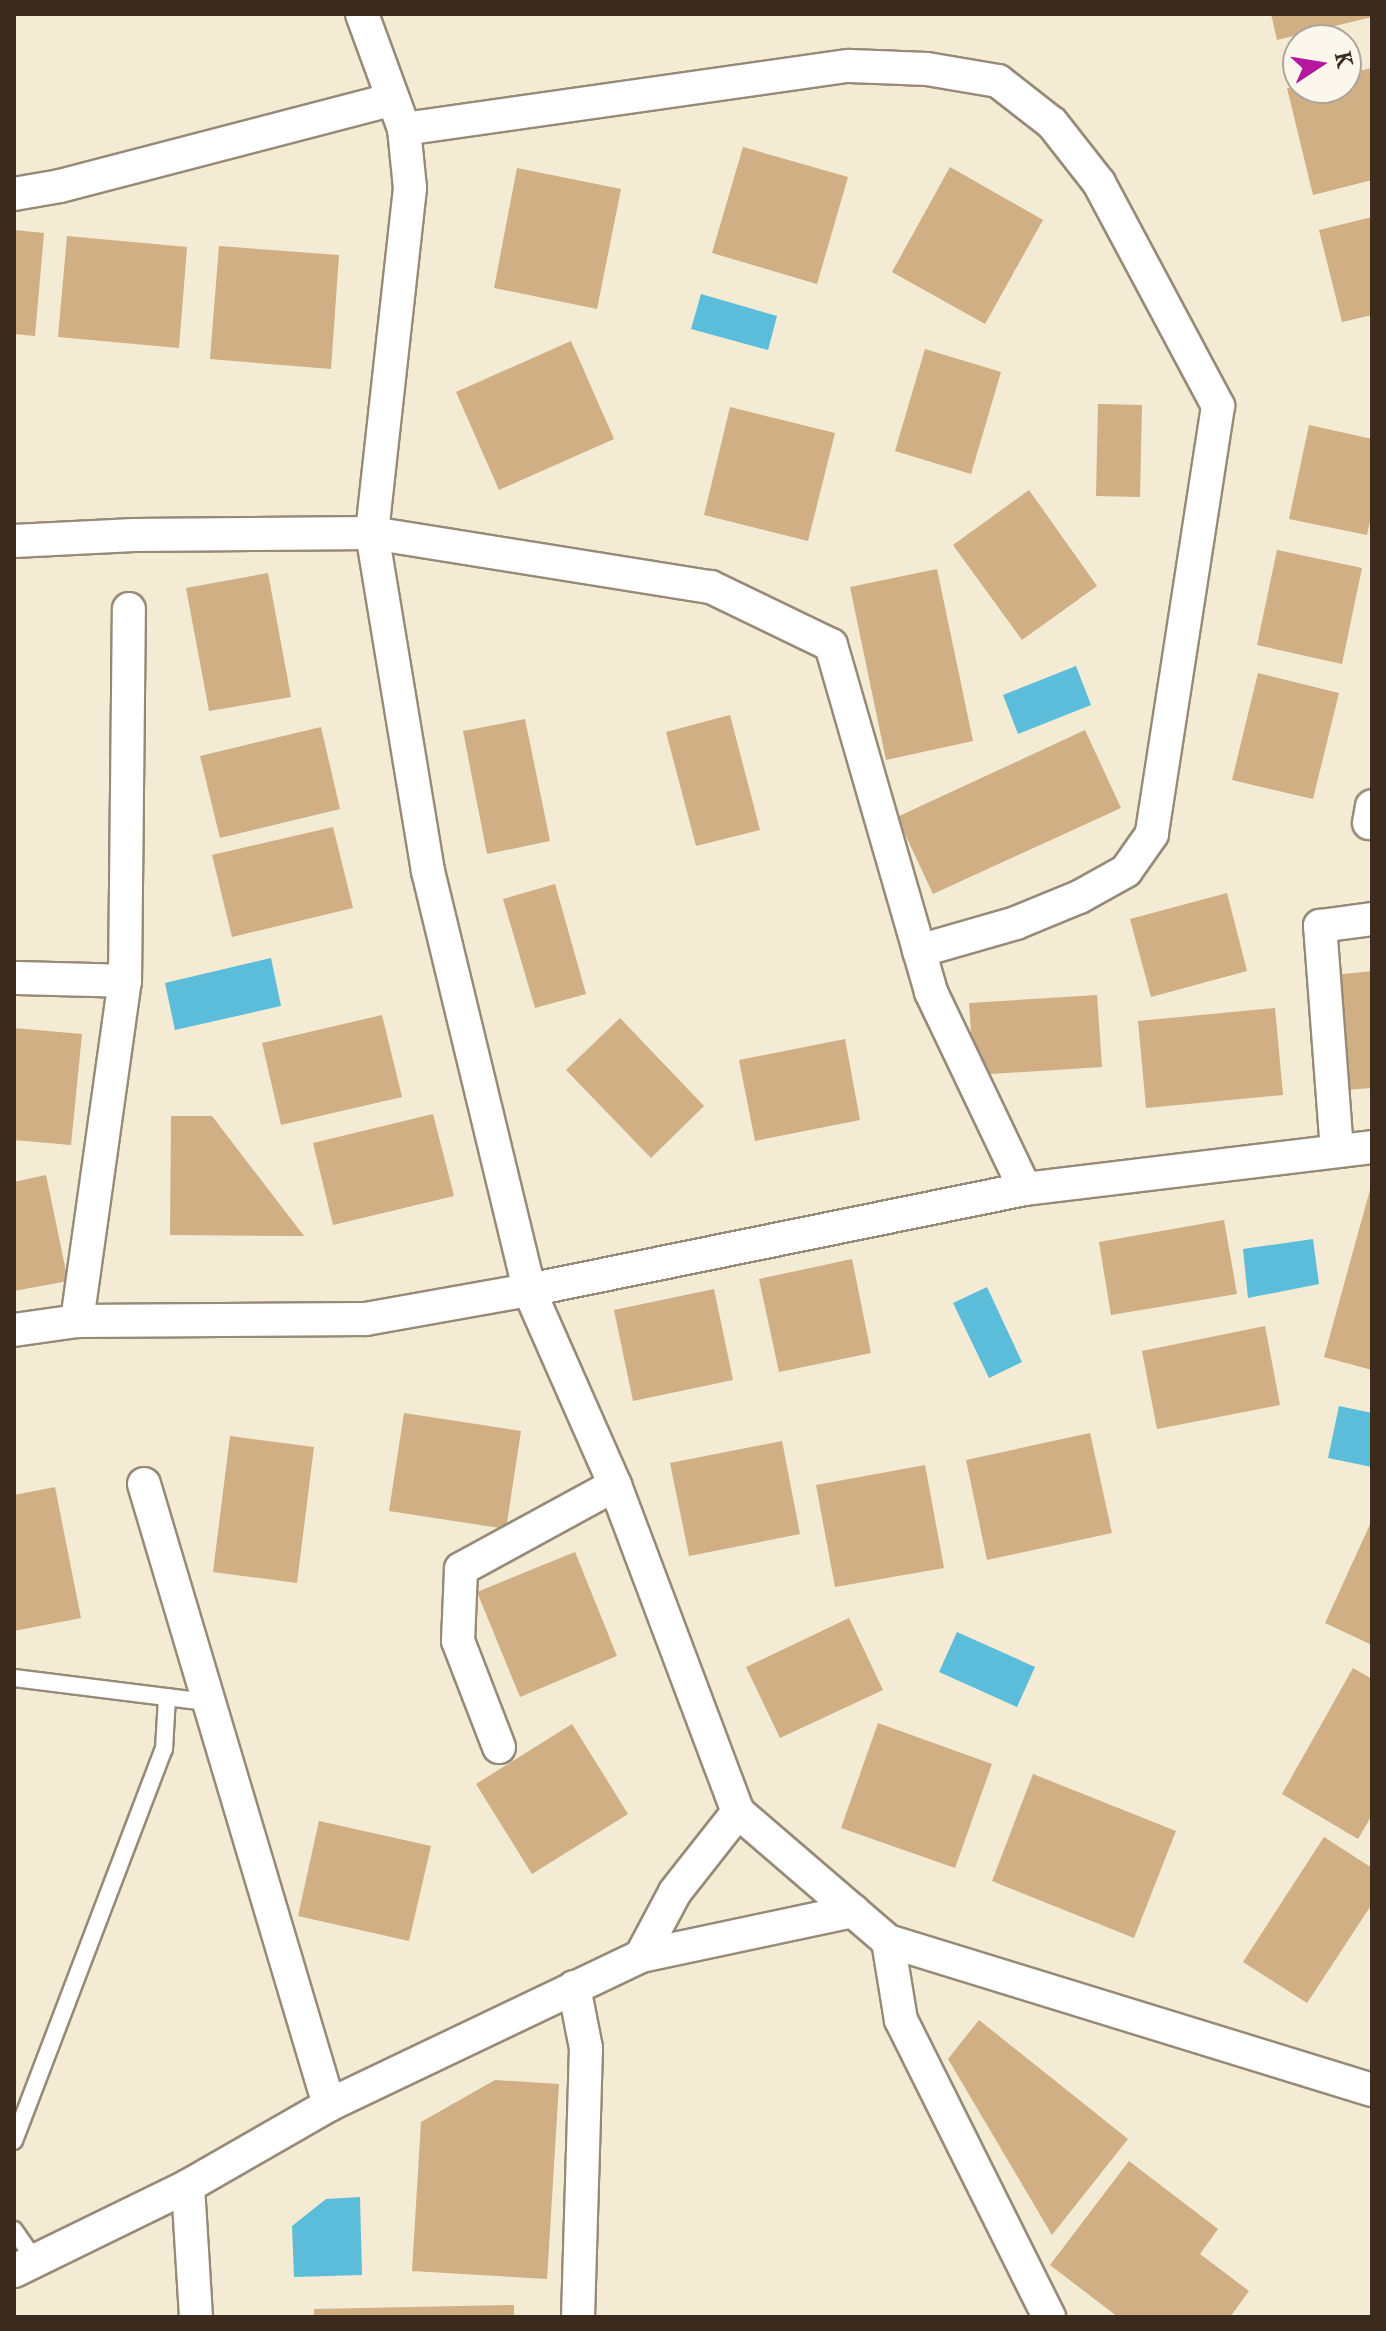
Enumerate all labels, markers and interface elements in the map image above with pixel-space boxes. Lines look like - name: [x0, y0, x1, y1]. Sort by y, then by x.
- north arrow: [1282, 24, 1362, 104]
- text: K: [1329, 49, 1359, 70]

